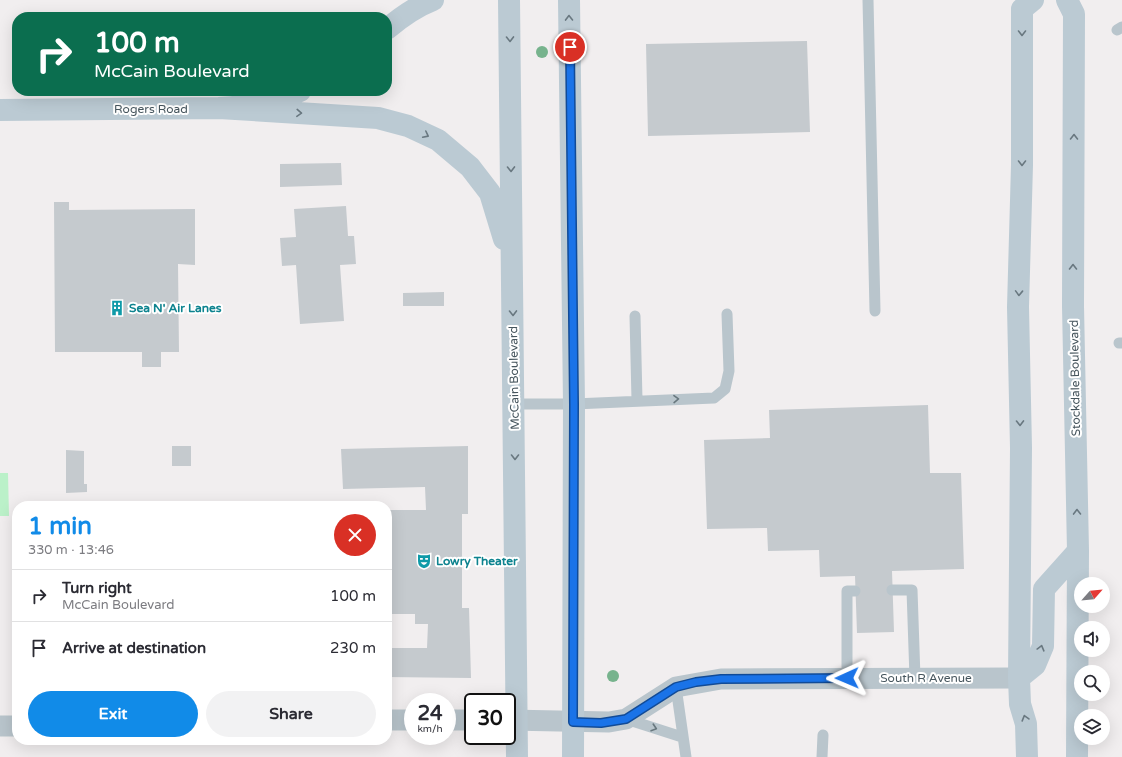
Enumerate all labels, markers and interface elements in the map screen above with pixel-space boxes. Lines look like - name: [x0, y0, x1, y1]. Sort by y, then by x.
- one-way arrow: [565, 15, 573, 21]
- text: 100 m: [94, 26, 180, 60]
- icon: right: [28, 28, 80, 80]
- pin: [553, 30, 587, 64]
- one-way arrow: [1018, 30, 1026, 36]
- one-way arrow: [506, 36, 514, 42]
- icon: arrive: [559, 36, 581, 58]
- text: McCain Boulevard: [94, 60, 250, 82]
- street label: Rogers Road: [114, 102, 188, 116]
- one-way arrow: [296, 109, 302, 117]
- one-way arrow: [422, 130, 429, 137]
- one-way arrow: [1070, 134, 1078, 140]
- one-way arrow: [1018, 160, 1026, 166]
- one-way arrow: [507, 166, 515, 172]
- one-way arrow: [1069, 264, 1077, 270]
- one-way arrow: [1015, 290, 1023, 296]
- building icon: Sea N' Air Lanes: [108, 299, 126, 317]
- place label: Sea N' Air Lanes: [129, 301, 222, 315]
- one-way arrow: [509, 310, 517, 316]
- street label: Stockdale Boulevard: [1067, 320, 1083, 436]
- street label: McCain Boulevard: [506, 326, 522, 430]
- one-way arrow: [673, 395, 679, 403]
- one-way arrow: [1016, 420, 1025, 426]
- one-way arrow: [511, 454, 519, 460]
- one-way arrow: [1073, 509, 1082, 515]
- text: 1 min: [28, 512, 92, 541]
- button: close: [334, 514, 376, 556]
- text: 330 m · 13:46: [28, 542, 114, 558]
- theatre icon: Lowry Theater: [415, 552, 433, 570]
- place label: Lowry Theater: [436, 554, 518, 569]
- north arrow: [1074, 577, 1110, 613]
- map controls: [1074, 577, 1110, 745]
- text: Turn right: [62, 579, 132, 597]
- icon: right: [28, 585, 50, 607]
- text: 100 m: [330, 587, 376, 605]
- text: McCain Boulevard: [62, 597, 174, 613]
- button: sound: [1074, 621, 1110, 657]
- icon: arrive: [28, 637, 50, 659]
- text: Arrive at destination: [62, 639, 206, 657]
- text: 230 m: [330, 639, 376, 657]
- one-way arrow: [1036, 644, 1045, 651]
- position arrow: [826, 657, 868, 699]
- button: search: [1074, 665, 1110, 701]
- street label: South R Avenue: [880, 671, 972, 685]
- button: Exit: [28, 691, 198, 737]
- button: Share: [206, 691, 376, 737]
- speed limit sign: 30: [464, 693, 516, 745]
- text: 24: [417, 702, 443, 726]
- button: layers: [1074, 709, 1110, 745]
- one-way arrow: [1021, 715, 1030, 722]
- text: km/h: [417, 723, 443, 735]
- one-way arrow: [650, 723, 657, 732]

